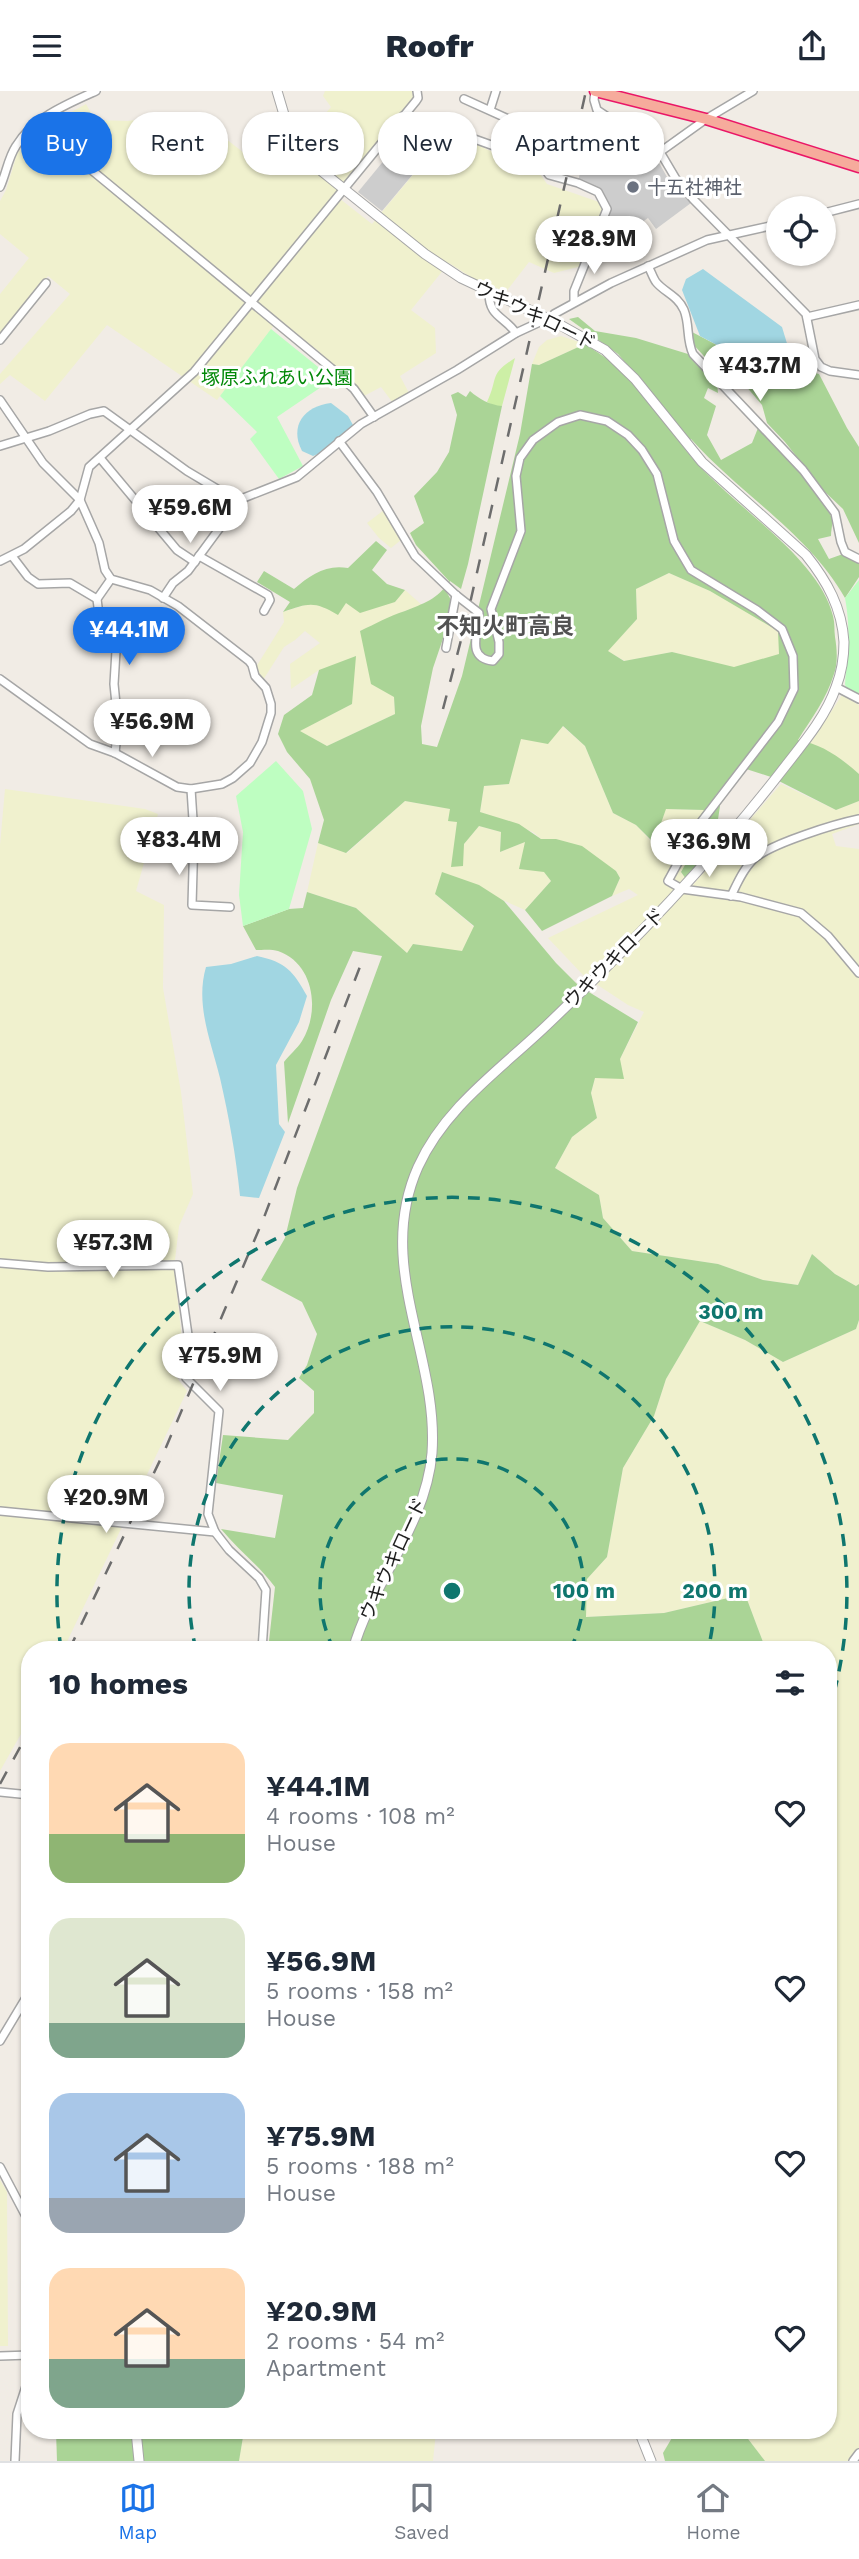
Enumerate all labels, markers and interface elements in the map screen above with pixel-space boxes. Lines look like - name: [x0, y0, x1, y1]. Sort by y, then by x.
- icon: menu: [28, 27, 66, 65]
- text: Roofr: [386, 27, 473, 65]
- icon: share: [793, 27, 831, 65]
- chip: Buy: [21, 112, 112, 175]
- chip: Rent: [126, 112, 228, 175]
- chip: Filters: [242, 112, 364, 175]
- chip: New: [378, 112, 477, 175]
- chip: Apartment: [491, 112, 664, 175]
- place label: 十五社神社: [647, 176, 742, 199]
- marker: 十五社神社: [625, 179, 641, 195]
- map controls: [766, 196, 836, 266]
- button: locate: [766, 196, 836, 266]
- pin: ¥28.9M: [537, 216, 651, 276]
- text: ¥28.9M: [551, 225, 637, 252]
- street label: ウキウキロード: [470, 276, 600, 354]
- pin: ¥43.7M: [703, 343, 817, 403]
- text: ¥43.7M: [719, 352, 801, 379]
- park label: 塚原ふれあい公園: [201, 366, 353, 389]
- pin: ¥59.6M: [133, 485, 247, 545]
- text: ¥59.6M: [148, 494, 232, 521]
- pin: ¥44.1M: [72, 607, 186, 667]
- district label: 不知火町高良: [436, 613, 574, 640]
- text: ¥44.1M: [89, 616, 169, 643]
- pin: ¥56.9M: [95, 699, 209, 759]
- text: ¥56.9M: [110, 708, 194, 735]
- pin: ¥83.4M: [122, 817, 236, 877]
- pin: ¥36.9M: [652, 819, 766, 879]
- text: ¥83.4M: [136, 826, 222, 853]
- text: ¥36.9M: [667, 828, 751, 855]
- street label: ウキウキロード: [559, 903, 669, 1013]
- pin: ¥57.3M: [56, 1221, 170, 1280]
- text: ¥57.3M: [73, 1229, 153, 1256]
- text: 300 m: [698, 1299, 764, 1324]
- pin: ¥75.9M: [163, 1333, 277, 1393]
- text: ¥75.9M: [178, 1342, 262, 1369]
- pin: ¥20.9M: [49, 1475, 163, 1535]
- text: ¥20.9M: [63, 1484, 149, 1511]
- street label: ウキウキロード: [354, 1494, 432, 1624]
- text: 100 m: [553, 1578, 615, 1603]
- text: 200 m: [682, 1578, 748, 1603]
- centre of rings: [440, 1579, 464, 1603]
- icon: filters: [771, 1664, 809, 1702]
- text: 10 homes: [49, 1666, 188, 1701]
- text: ¥44.1M: [266, 1768, 371, 1803]
- icon: home: [105, 1771, 189, 1855]
- icon: heart: [771, 1794, 809, 1832]
- text: 4 rooms · 108 m²: [266, 1803, 455, 1830]
- text: House: [266, 1830, 336, 1857]
- text: ¥56.9M: [266, 1943, 376, 1978]
- icon: home: [105, 1946, 189, 2030]
- icon: heart: [771, 1969, 809, 2007]
- text: 5 rooms · 158 m²: [266, 1978, 453, 2005]
- text: House: [266, 2005, 336, 2032]
- text: ¥75.9M: [266, 2118, 376, 2153]
- icon: home: [105, 2121, 189, 2205]
- icon: heart: [771, 2144, 809, 2182]
- text: 5 rooms · 188 m²: [266, 2153, 454, 2180]
- text: House: [266, 2180, 336, 2207]
- text: ¥20.9M: [266, 2293, 377, 2328]
- icon: home: [105, 2296, 189, 2380]
- icon: heart: [771, 2319, 809, 2357]
- text: 2 rooms · 54 m²: [266, 2328, 444, 2355]
- text: Apartment: [266, 2355, 386, 2382]
- tab: Map: [118, 2479, 157, 2544]
- tab: Saved: [394, 2479, 449, 2544]
- tab: Home: [686, 2479, 741, 2544]

